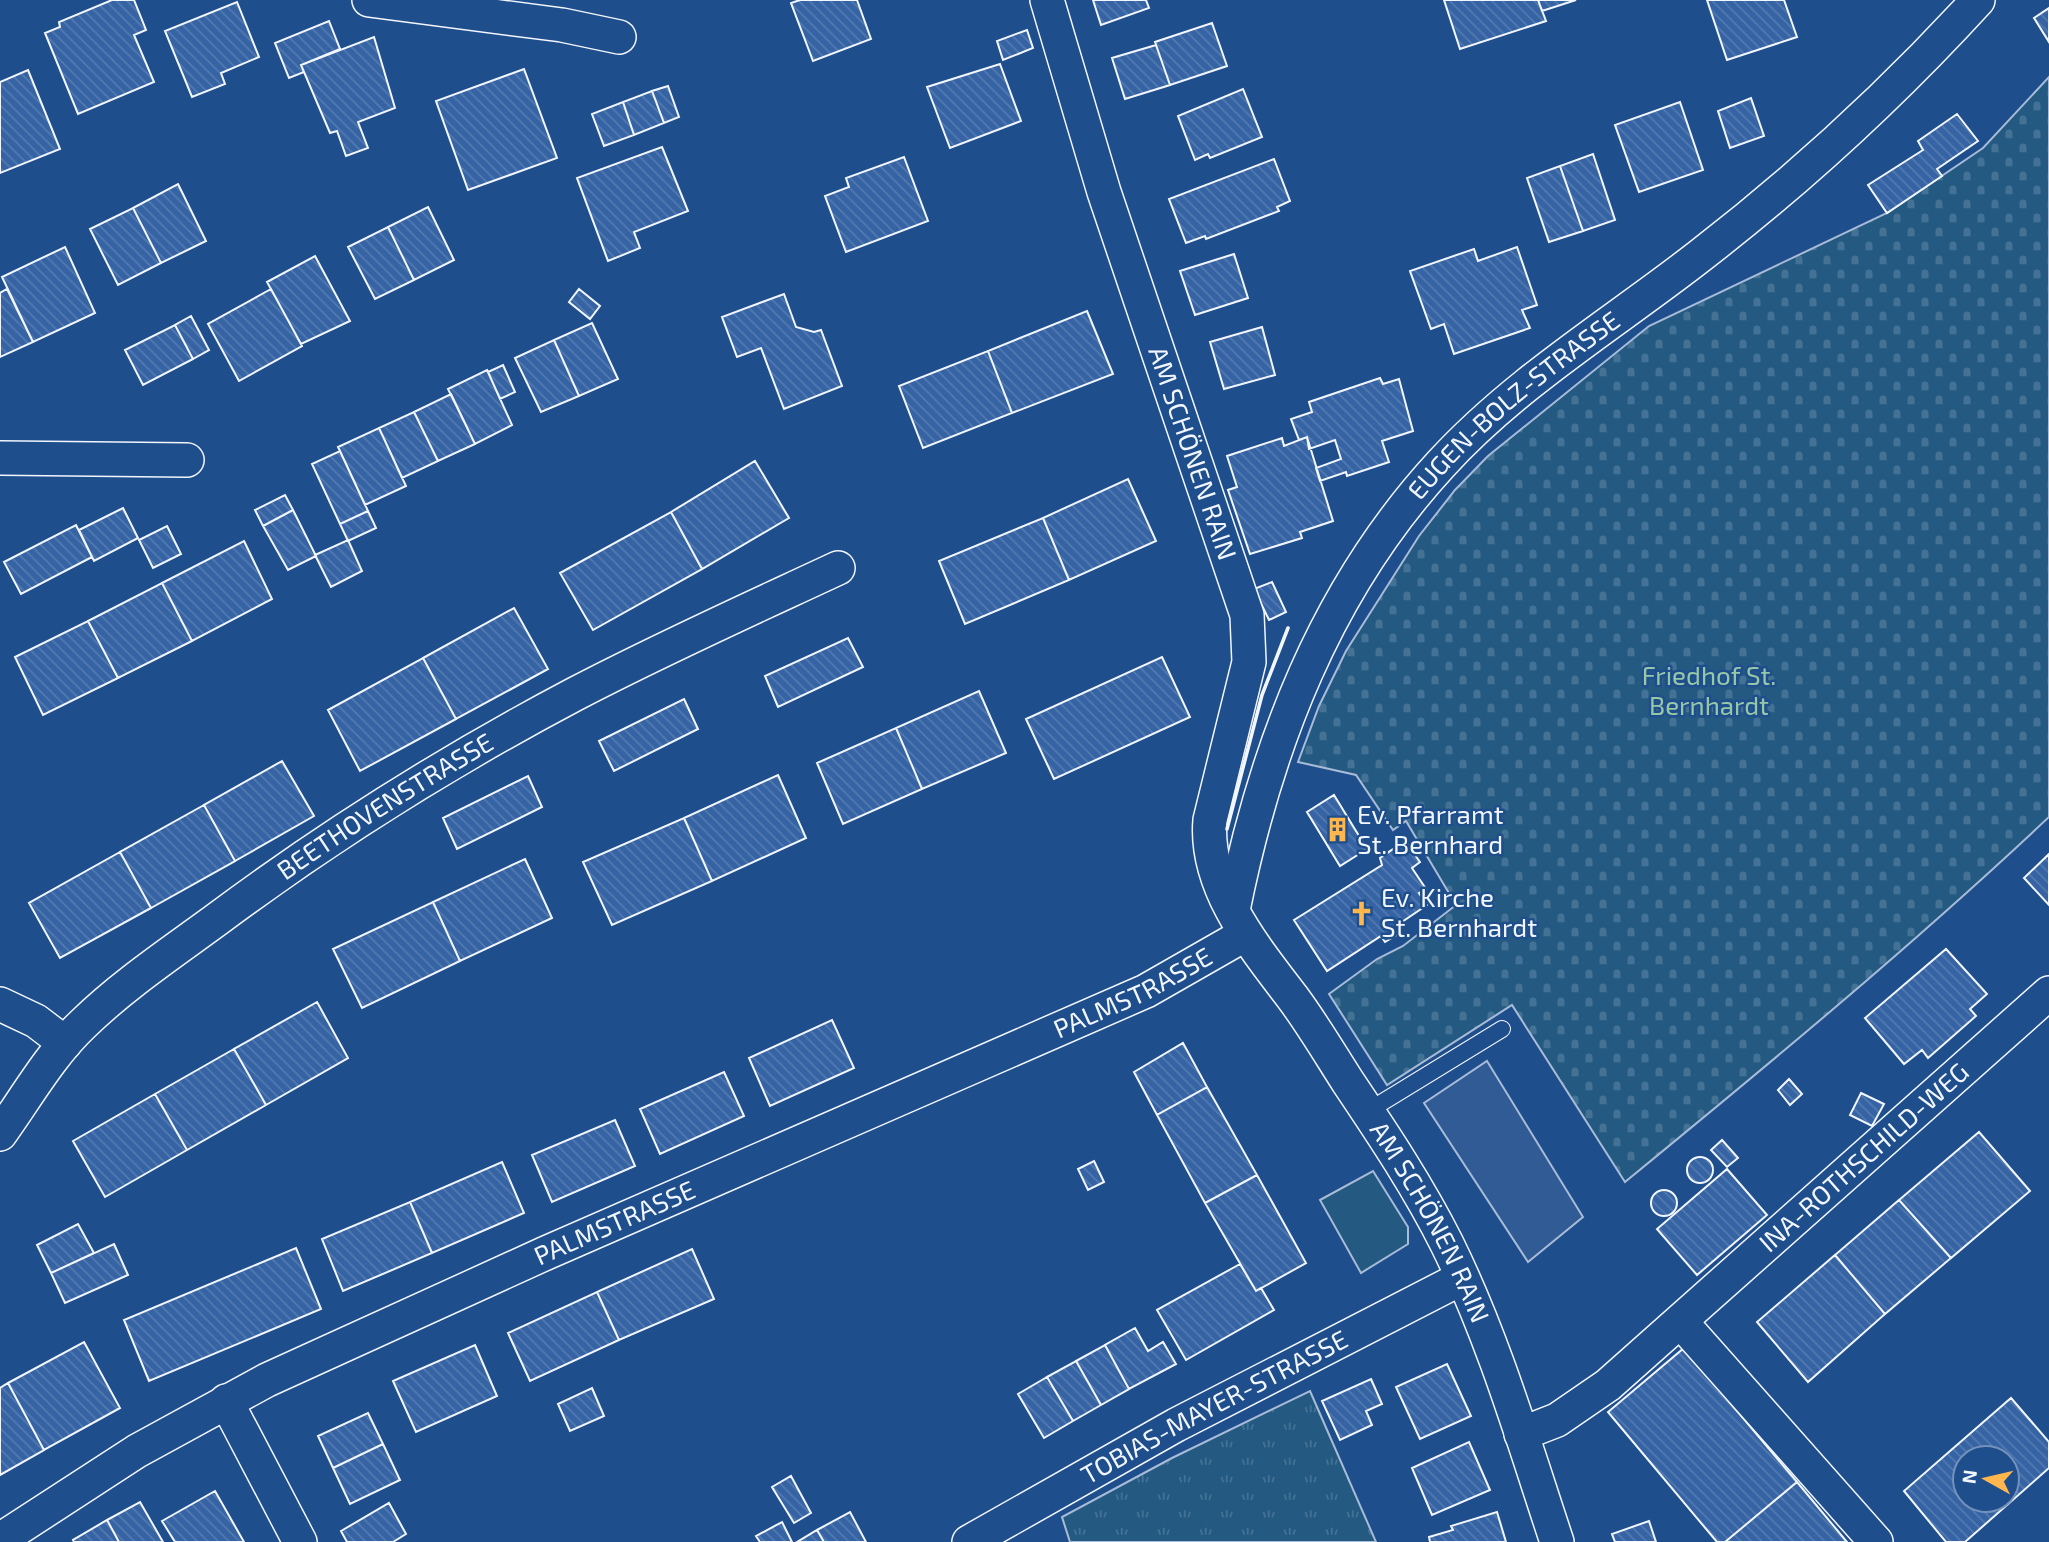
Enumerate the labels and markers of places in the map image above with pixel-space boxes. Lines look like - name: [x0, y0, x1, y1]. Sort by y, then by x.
- place label: Ev. Pfarramt St. Bernhard: [1357, 798, 1504, 859]
- building icon: Ev. Pfarramt St. Bernhard: [1323, 816, 1351, 844]
- place label: Ev. Kirche St. Bernhardt: [1381, 881, 1537, 942]
- church icon: Ev. Kirche St. Bernhardt: [1347, 899, 1375, 927]

